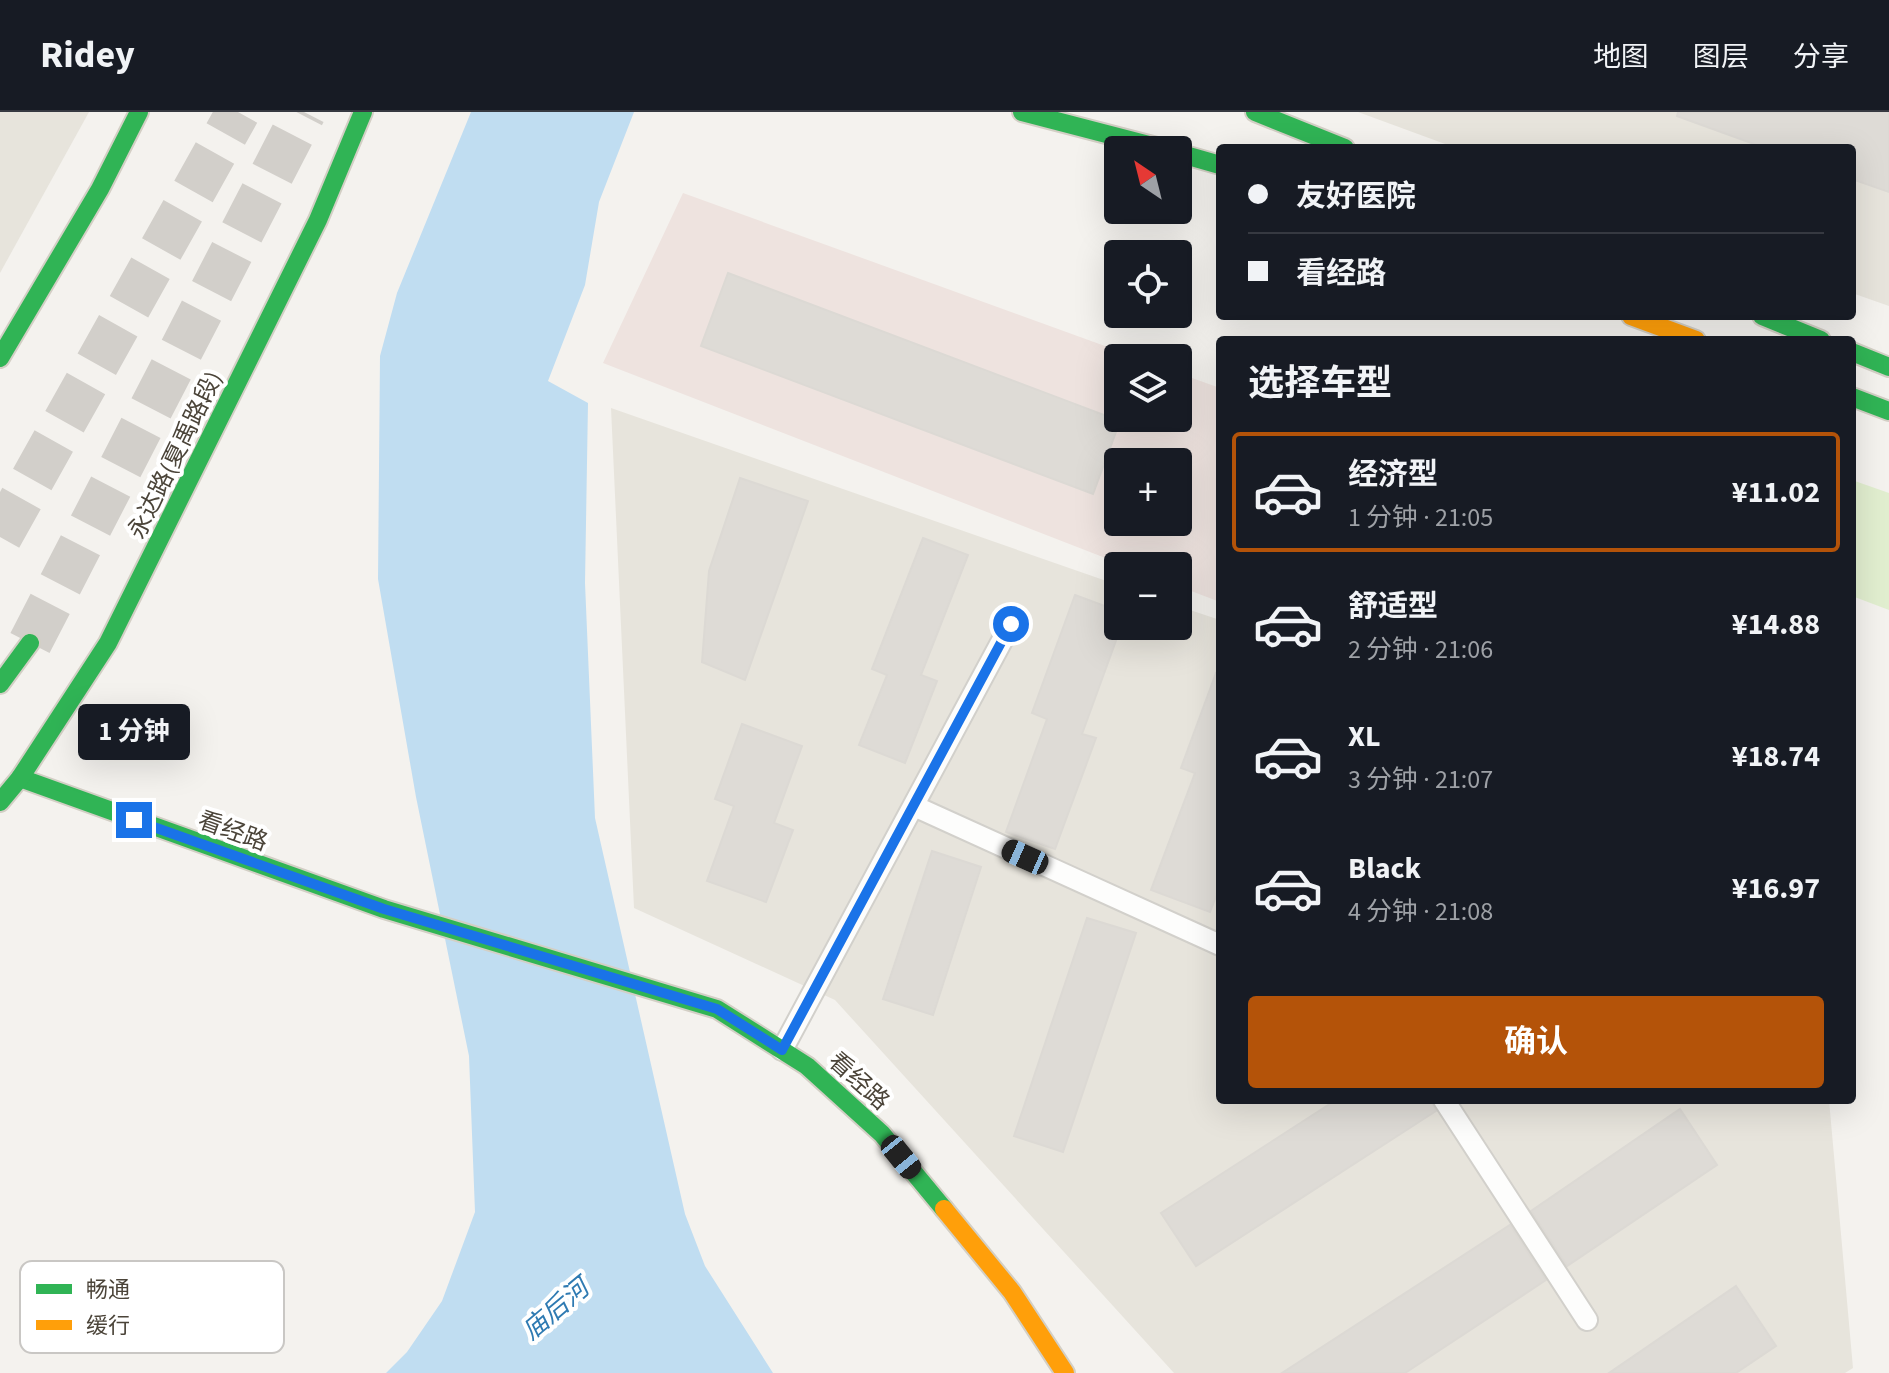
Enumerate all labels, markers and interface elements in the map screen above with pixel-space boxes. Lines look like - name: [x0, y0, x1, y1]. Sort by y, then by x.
- text: Ridey: [40, 28, 135, 82]
- text: 地图: [1593, 37, 1649, 77]
- text: 图层: [1693, 37, 1749, 77]
- text: 分享: [1793, 37, 1849, 77]
- north arrow: [1104, 136, 1192, 224]
- map controls: [1104, 136, 1192, 640]
- text: 友好医院: [1296, 175, 1416, 218]
- button: locate: [1104, 240, 1192, 328]
- text: 看经路: [1296, 252, 1386, 295]
- button: layers: [1104, 344, 1192, 432]
- text: 选择车型: [1248, 358, 1392, 409]
- street label: 永达路(夏禹路段): [120, 366, 231, 545]
- button: +: [1104, 448, 1192, 536]
- text: 经济型: [1348, 453, 1438, 496]
- icon: car: [1252, 456, 1324, 528]
- text: ¥11.02: [1732, 471, 1820, 514]
- text: 1 分钟 · 21:05: [1348, 499, 1493, 536]
- button: −: [1104, 552, 1192, 640]
- text: 舒适型: [1348, 585, 1438, 628]
- icon: car: [1252, 588, 1324, 660]
- text: ¥14.88: [1732, 603, 1820, 646]
- route start: [993, 606, 1029, 642]
- text: 2 分钟 · 21:06: [1348, 631, 1493, 668]
- callout: 1 分钟: [78, 704, 190, 760]
- text: 1 分钟: [99, 713, 169, 750]
- text: XL: [1348, 715, 1381, 758]
- icon: car: [1252, 720, 1324, 792]
- text: ¥18.74: [1732, 735, 1820, 778]
- text: 3 分钟 · 21:07: [1348, 761, 1493, 798]
- route end: [116, 802, 152, 838]
- street label: 看经路: [193, 803, 273, 860]
- car: [998, 836, 1052, 878]
- text: Black: [1348, 847, 1421, 890]
- icon: car: [1252, 852, 1324, 924]
- text: ¥16.97: [1732, 867, 1820, 910]
- text: 4 分钟 · 21:08: [1348, 893, 1493, 930]
- button: 确认: [1248, 996, 1824, 1088]
- street label: 看经路: [820, 1044, 897, 1118]
- car: [877, 1131, 925, 1183]
- legend: [20, 1261, 284, 1353]
- water label: 庙后河: [514, 1267, 601, 1349]
- text: 畅通: [86, 1274, 130, 1306]
- text: 缓行: [86, 1310, 130, 1342]

